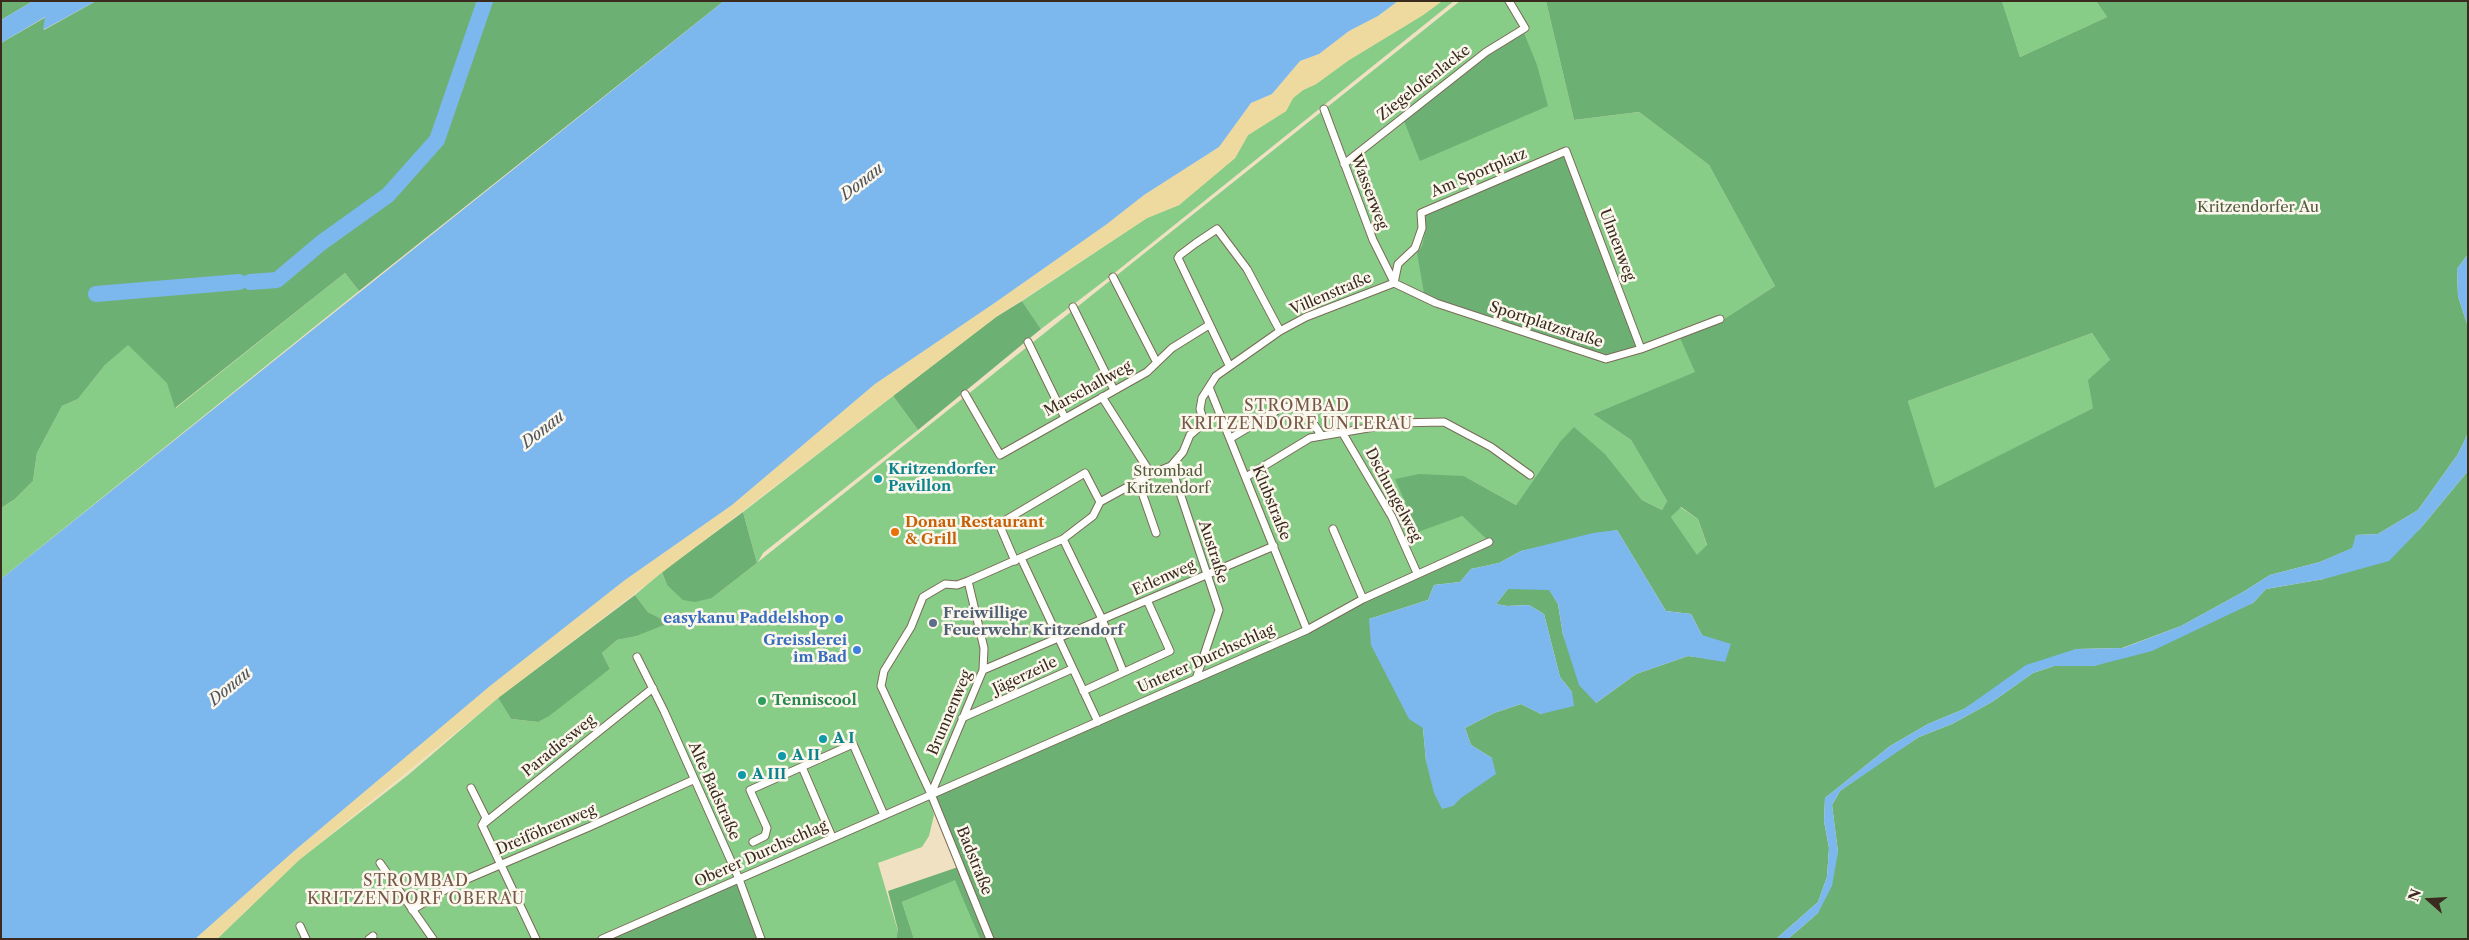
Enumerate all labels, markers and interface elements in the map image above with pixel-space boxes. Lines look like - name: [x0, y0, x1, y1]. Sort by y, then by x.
- street label: Ziegelofenlacke: [1374, 41, 1474, 125]
- street label: Am Sportplatz: [1428, 145, 1530, 201]
- street label: Wasserweg: [1346, 152, 1392, 232]
- water label: Donau: [837, 159, 887, 205]
- park label: Kritzendorfer Au: [2197, 199, 2319, 217]
- street label: Ulmenweg: [1595, 206, 1639, 284]
- street label: Villenstraße: [1288, 269, 1374, 319]
- street label: Sportplatzstraße: [1487, 298, 1605, 352]
- street label: Marschallweg: [1041, 357, 1135, 421]
- district label: STROMBAD KRITZENDORF UNTERAU: [1178, 396, 1416, 434]
- water label: Donau: [518, 407, 568, 453]
- street label: Dschungelweg: [1361, 445, 1425, 545]
- place label: Kritzendorfer Pavillon: [888, 461, 996, 496]
- park label: Strombad Kritzendorf: [1126, 463, 1210, 498]
- street label: Klubstraße: [1248, 463, 1294, 543]
- marker: Kritzendorfer Pavillon: [872, 473, 884, 485]
- place label: Donau Restaurant & Grill: [905, 514, 1044, 549]
- street label: Austraße: [1194, 518, 1232, 586]
- marker: Donau Restaurant & Grill: [889, 526, 901, 538]
- street label: Erlenweg: [1130, 556, 1198, 600]
- place label: Freiwillige Feuerwehr Kritzendorf: [943, 605, 1124, 640]
- place label: easykanu Paddelshop: [663, 610, 829, 628]
- marker: easykanu Paddelshop: [833, 613, 845, 625]
- marker: Freiwillige Feuerwehr Kritzendorf: [927, 617, 939, 629]
- street label: Unterer Durchschlag: [1135, 621, 1277, 697]
- place label: Greisslerei im Bad: [763, 632, 847, 667]
- marker: Greisslerei im Bad: [851, 644, 863, 656]
- street label: Jägerzeile: [990, 653, 1060, 699]
- water label: Donau: [205, 664, 255, 710]
- street label: Brunnenweg: [924, 668, 976, 758]
- place label: Tenniscool: [772, 692, 857, 710]
- marker: Tenniscool: [756, 695, 768, 707]
- street label: Paradiesweg: [519, 711, 599, 781]
- place label: A I: [833, 730, 855, 748]
- marker: A I: [817, 733, 829, 745]
- street label: Alte Badstraße: [684, 739, 744, 843]
- place label: A II: [792, 747, 820, 765]
- marker: A II: [776, 750, 788, 762]
- place label: A III: [752, 766, 786, 784]
- marker: A III: [736, 769, 748, 781]
- street label: Dreiföhrenweg: [493, 801, 599, 859]
- street label: Oberer Durchschlag: [692, 817, 830, 891]
- street label: Badstraße: [952, 824, 996, 898]
- district label: STROMBAD KRITZENDORF OBERAU: [305, 871, 527, 909]
- north arrow: [2404, 875, 2454, 925]
- text: N: [2404, 886, 2425, 904]

